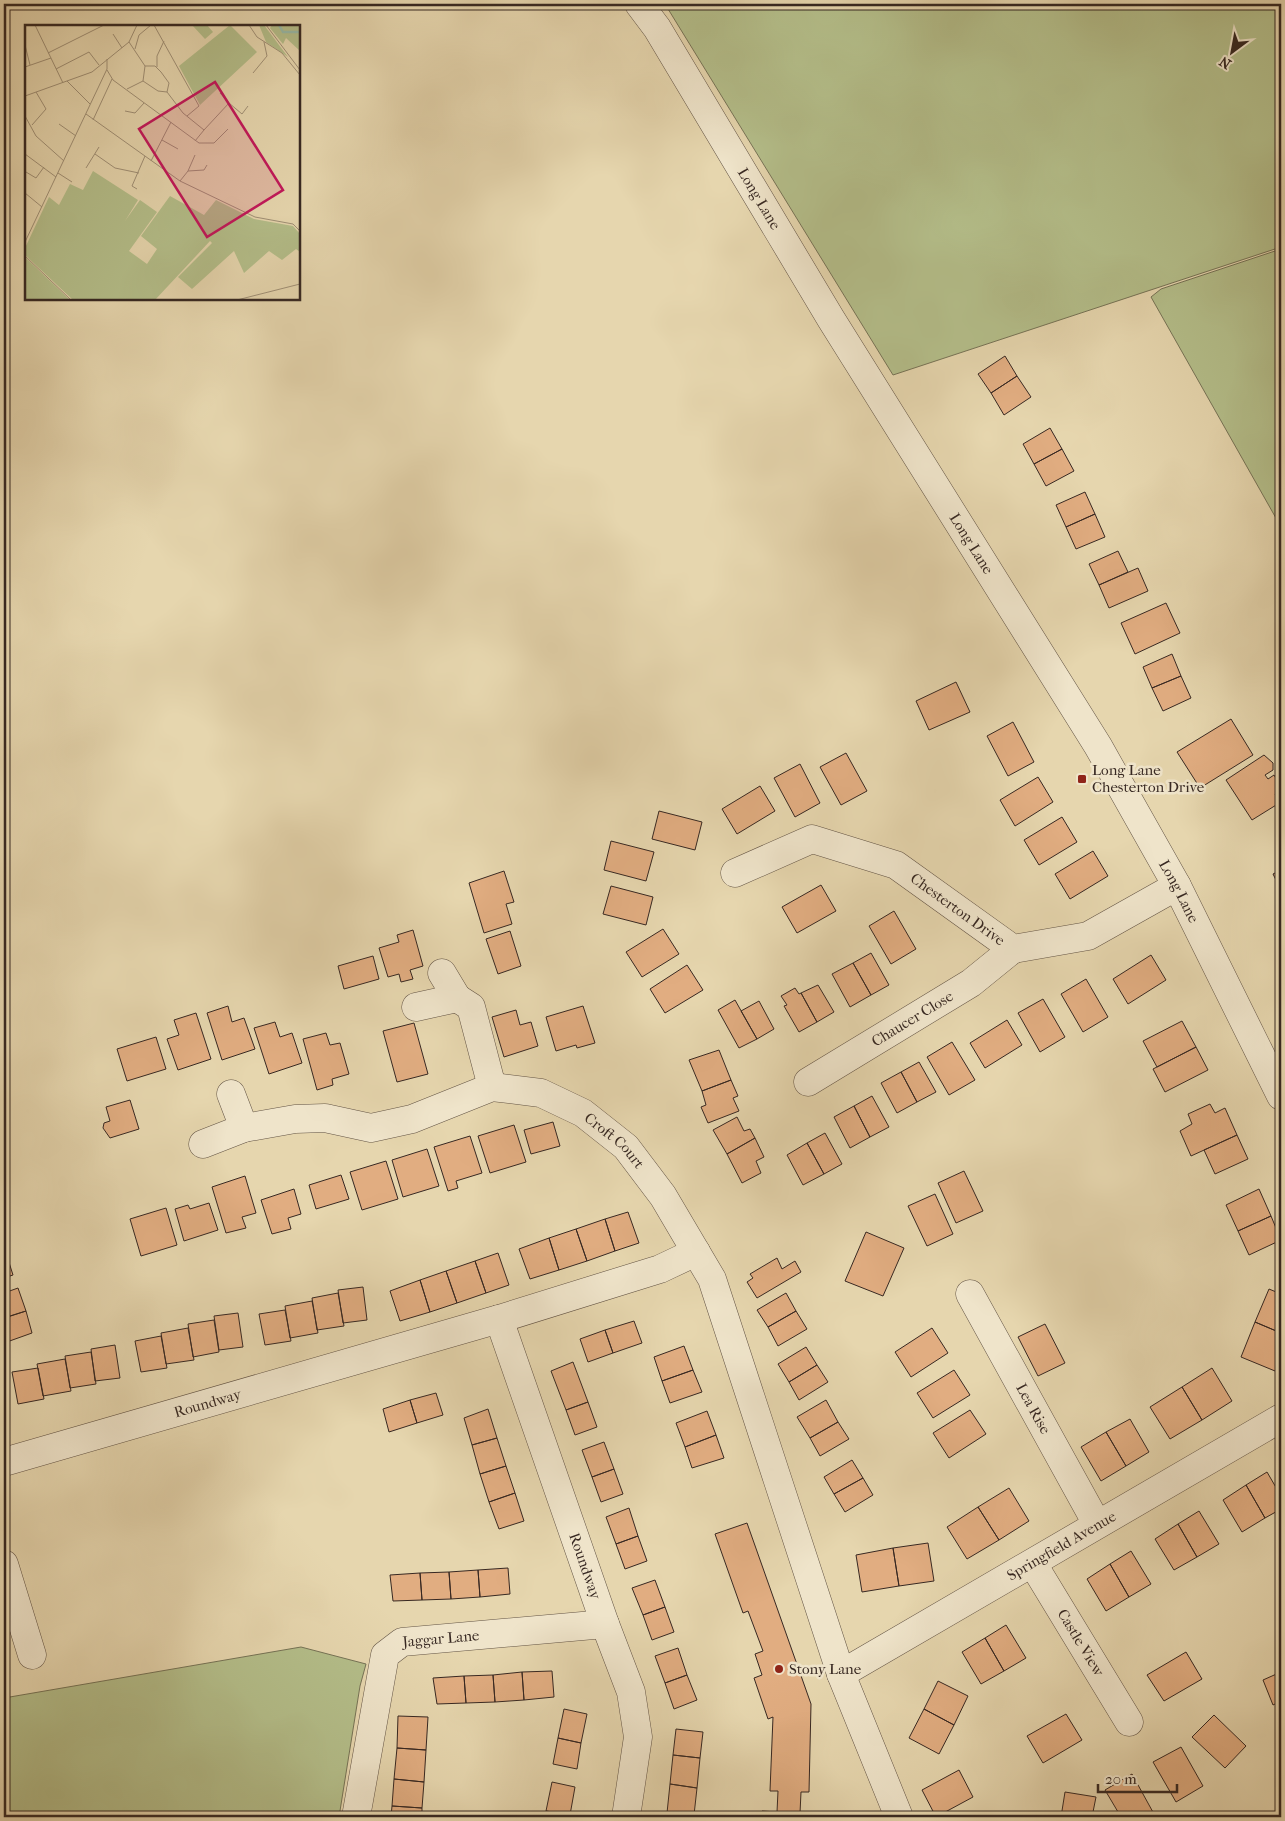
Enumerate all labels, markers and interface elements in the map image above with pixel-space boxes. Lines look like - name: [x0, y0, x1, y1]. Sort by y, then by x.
- inset map: [25, 25, 300, 300]
- north arrow: [1208, 28, 1258, 78]
- text: N: [1216, 52, 1234, 73]
- street label: Long Lane: [734, 165, 785, 233]
- street label: Long Lane: [946, 510, 998, 578]
- place label: Long Lane Chesterton Drive: [1092, 761, 1205, 796]
- marker: Long Lane Chesterton Drive: [1076, 773, 1088, 785]
- street label: Long Lane: [1155, 857, 1203, 926]
- street label: Chesterton Drive: [907, 869, 1009, 950]
- street label: Chaucer Close: [868, 987, 957, 1050]
- street label: Croft Court: [581, 1109, 649, 1173]
- street label: Lea Rise: [1012, 1380, 1055, 1438]
- street label: Roundway: [172, 1385, 244, 1421]
- street label: Springfield Avenue: [1004, 1507, 1120, 1584]
- street label: Roundway: [565, 1530, 605, 1603]
- street label: Castle View: [1054, 1606, 1108, 1680]
- street label: Jaggar Lane: [401, 1626, 481, 1651]
- place label: Stony Lane: [789, 1660, 862, 1678]
- marker: Stony Lane: [773, 1663, 785, 1675]
- scale bar: [1098, 1761, 1176, 1793]
- text: 20 m: [1105, 1770, 1137, 1788]

